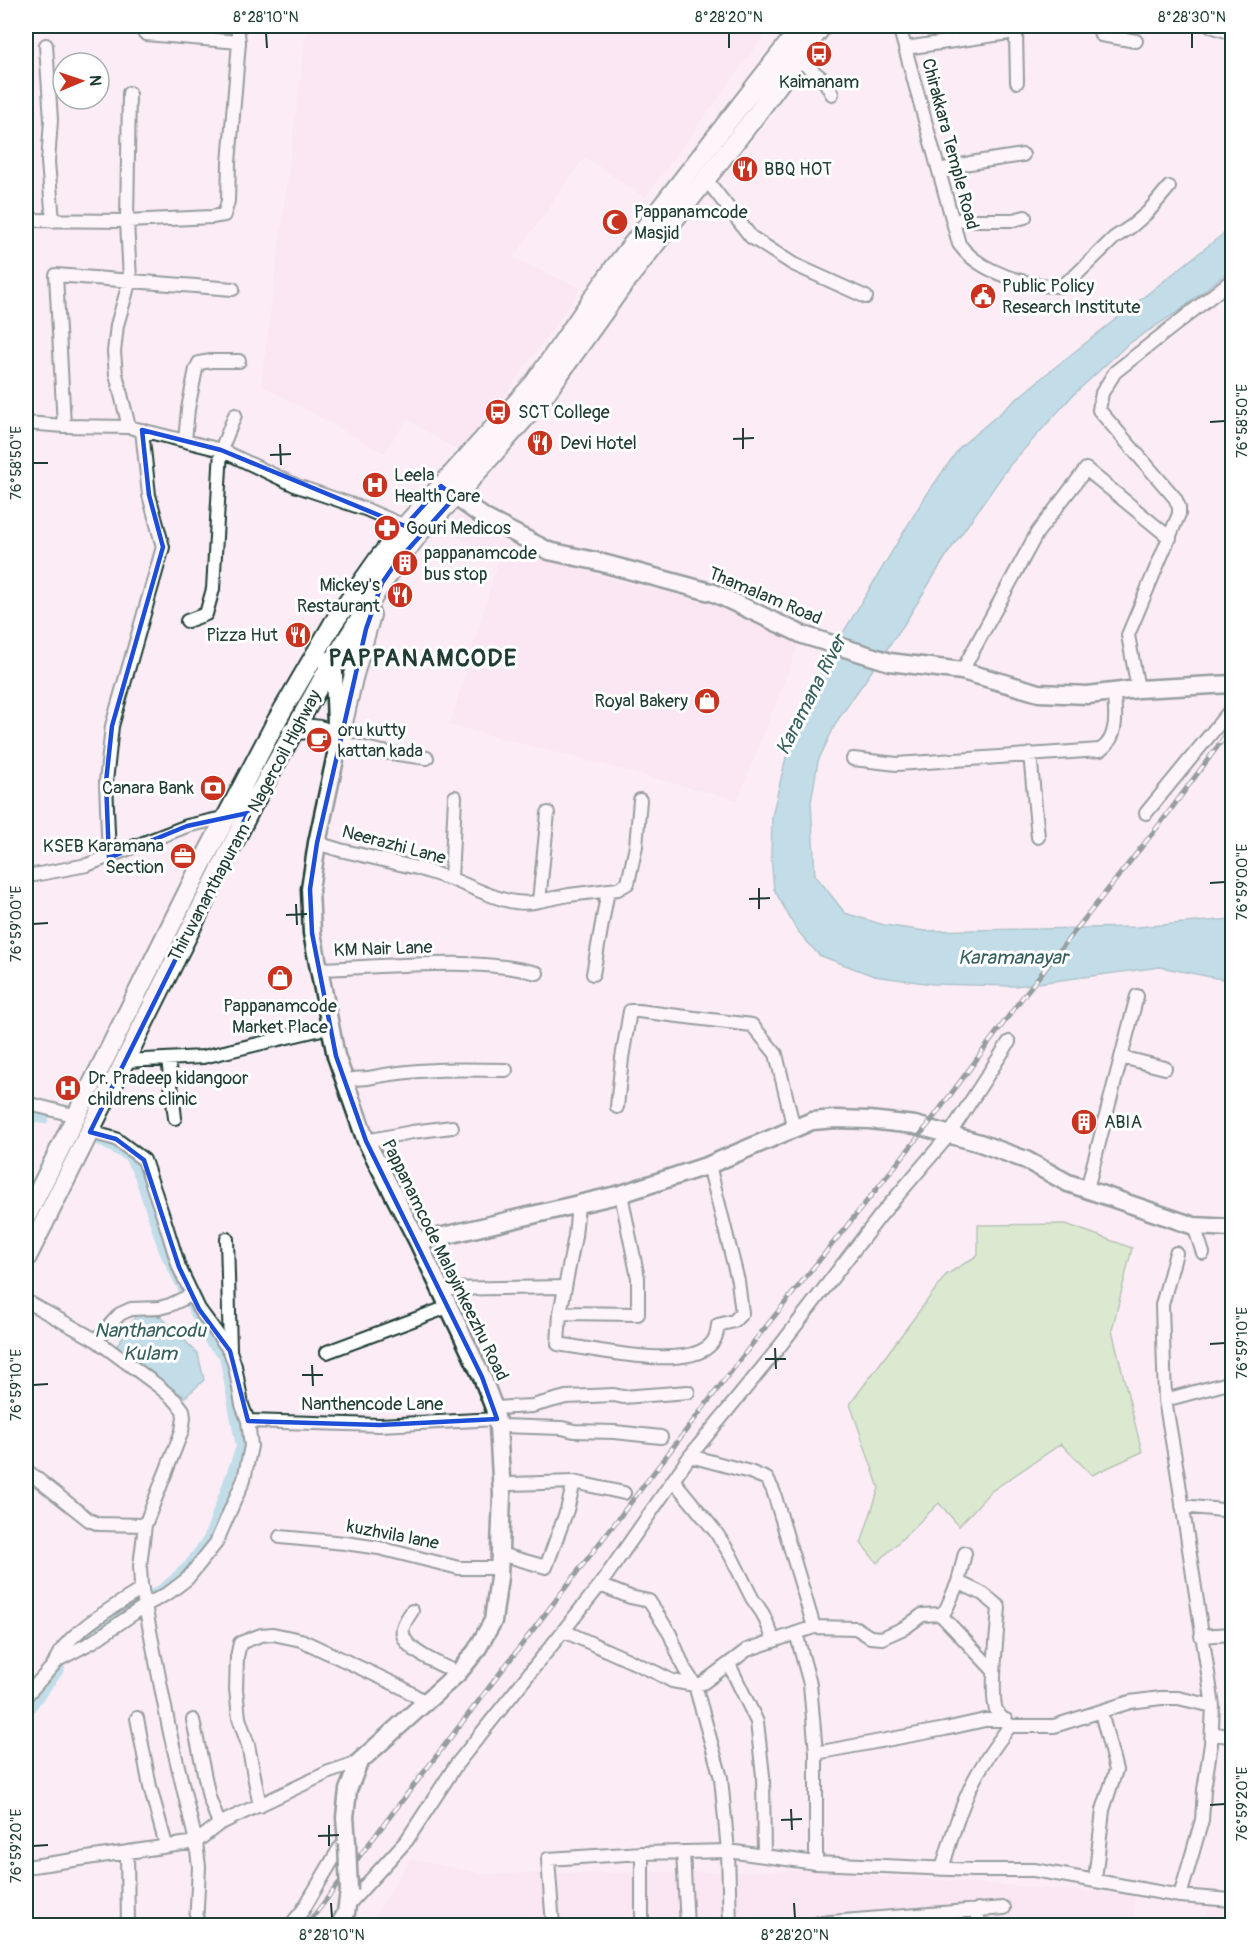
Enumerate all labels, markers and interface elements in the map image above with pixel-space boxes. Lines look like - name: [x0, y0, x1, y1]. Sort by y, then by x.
- text: 8°28'10"N: [233, 8, 299, 27]
- text: 8°28'20"N: [695, 8, 763, 27]
- text: 8°28'30"N: [1158, 8, 1226, 27]
- bus stop icon: Kaimanam: [804, 39, 834, 69]
- north arrow: [51, 51, 111, 111]
- street label: Chirakkara Temple Road: [916, 56, 984, 232]
- place label: Kaimanam: [779, 71, 859, 94]
- text: N: [85, 75, 105, 86]
- restaurant icon: BBQ HOT: [730, 154, 760, 184]
- place label: BBQ HOT: [764, 158, 832, 181]
- place label: Pappanamcode Masjid: [634, 201, 748, 245]
- mosque icon: Pappanamcode Masjid: [600, 207, 630, 237]
- place label: Public Policy Research Institute: [1002, 275, 1140, 319]
- public building icon: Public Policy Research Institute: [968, 281, 998, 311]
- text: 76°58'50"E: [1233, 384, 1252, 458]
- bus stop icon: SCT College: [483, 397, 513, 427]
- place label: SCT College: [518, 401, 610, 424]
- text: 76°58'50"E: [7, 426, 26, 500]
- restaurant icon: Devi Hotel: [525, 428, 555, 458]
- place label: Devi Hotel: [560, 432, 637, 455]
- place label: Leela Health Care: [394, 464, 480, 508]
- hospital icon: Leela Health Care: [360, 470, 390, 500]
- pharmacy icon: Gouri Medicos: [372, 513, 402, 543]
- place label: Gouri Medicos: [406, 517, 511, 540]
- place label: pappanamcode bus stop: [424, 542, 537, 586]
- building icon: pappanamcode bus stop: [390, 548, 420, 578]
- street label: Thamalam Road: [705, 562, 825, 630]
- place label: Mickey's Restaurant: [297, 574, 381, 618]
- restaurant icon: Mickey's Restaurant: [385, 580, 415, 610]
- restaurant icon: Pizza Hut: [283, 620, 313, 650]
- place label: Pizza Hut: [206, 624, 279, 647]
- water label: Karamana River: [770, 628, 853, 759]
- district label: PAPPANAMCODE: [328, 644, 518, 673]
- street label: Thiruvananthapuram - Nagercoil Highway: [163, 686, 327, 966]
- shop icon: Royal Bakery: [692, 686, 722, 716]
- place label: Royal Bakery: [595, 690, 688, 713]
- place label: oru kutty kattan kada: [338, 719, 423, 763]
- cafe icon: oru kutty kattan kada: [304, 725, 334, 755]
- bank icon: Canara Bank: [198, 773, 228, 803]
- place label: Canara Bank: [102, 777, 194, 800]
- street label: Neerazhi Lane: [339, 820, 449, 870]
- place label: KSEB Karamana Section: [43, 835, 164, 879]
- office icon: KSEB Karamana Section: [168, 841, 198, 871]
- text: 76°59'00"E: [1233, 844, 1252, 920]
- text: 76°59'00"E: [7, 886, 26, 962]
- street label: KM Nair Lane: [333, 936, 433, 962]
- water label: Karamanayar: [958, 945, 1071, 970]
- shop icon: Pappanamcode Market Place: [265, 963, 295, 993]
- place label: Pappanamcode Market Place: [223, 995, 337, 1039]
- place label: Dr. Pradeep kidangoor childrens clinic: [88, 1067, 249, 1111]
- hospital icon: Dr. Pradeep kidangoor childrens clinic: [53, 1073, 83, 1103]
- building icon: ABIA: [1069, 1107, 1099, 1137]
- place label: ABIA: [1104, 1111, 1142, 1134]
- street label: Pappanamcode Malayinkeezhu Road: [376, 1136, 514, 1384]
- text: 76°59'10"E: [1233, 1307, 1252, 1379]
- water label: Nanthancodu Kulam: [94, 1318, 208, 1366]
- text: 76°59'10"E: [7, 1349, 26, 1421]
- street label: Nanthencode Lane: [301, 1393, 443, 1416]
- street label: kuzhvila lane: [345, 1515, 441, 1555]
- text: 76°59'20"E: [1233, 1767, 1252, 1841]
- text: 76°59'20"E: [7, 1809, 26, 1883]
- text: 8°28'10"N: [299, 1926, 365, 1945]
- text: 8°28'20"N: [761, 1926, 829, 1945]

